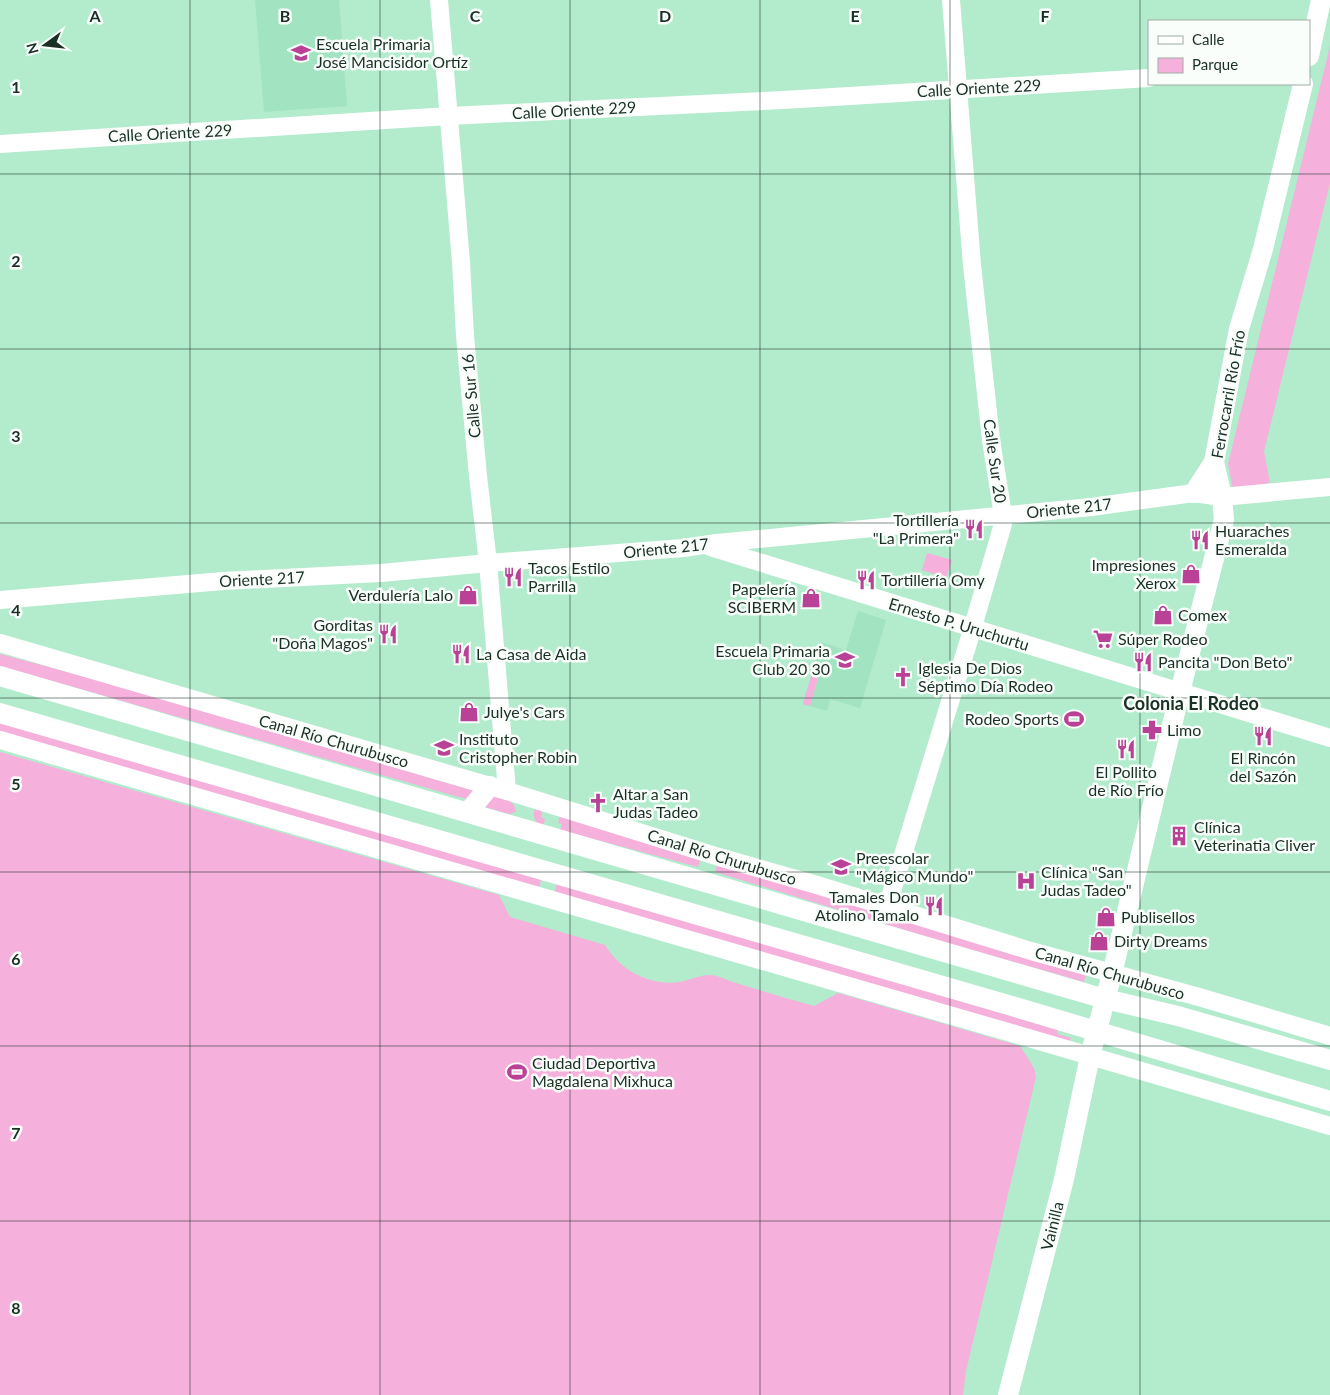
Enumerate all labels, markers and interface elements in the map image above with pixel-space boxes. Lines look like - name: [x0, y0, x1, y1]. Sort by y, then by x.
- text: A: [88, 6, 101, 25]
- text: B: [280, 6, 290, 25]
- text: C: [470, 6, 481, 25]
- text: D: [659, 6, 671, 25]
- text: E: [850, 6, 860, 25]
- text: F: [1040, 6, 1050, 25]
- north arrow: [20, 20, 70, 70]
- legend: [1148, 20, 1310, 85]
- text: Calle: [1192, 30, 1225, 48]
- place label: Escuela Primaria José Mancisidor Ortíz: [316, 34, 468, 71]
- text: N: [22, 41, 42, 56]
- school or university icon: Escuela Primaria José Mancisidor Ortíz: [290, 42, 312, 64]
- text: Parque: [1192, 55, 1238, 73]
- street label: Calle Oriente 229: [916, 75, 1042, 100]
- text: 1: [11, 77, 21, 96]
- street label: Calle Oriente 229: [511, 97, 637, 122]
- street label: Calle Oriente 229: [107, 120, 233, 145]
- text: 2: [11, 251, 21, 270]
- street label: Ferrocarril Río Frío: [1207, 328, 1248, 460]
- street label: Calle Sur 16: [457, 353, 484, 439]
- street label: Calle Sur 20: [980, 418, 1011, 504]
- text: 3: [11, 426, 21, 445]
- street label: Oriente 217: [1025, 494, 1113, 521]
- place label: Tortillería "La Primera": [873, 510, 959, 547]
- restaurant icon: Tortillería "La Primera": [963, 518, 985, 540]
- place label: Huaraches Esmeralda: [1215, 521, 1290, 558]
- restaurant icon: Huaraches Esmeralda: [1189, 529, 1211, 551]
- street label: Oriente 217: [622, 534, 710, 561]
- place label: Impresiones Xerox: [1091, 555, 1176, 592]
- place label: Tacos Estilo Parrilla: [528, 558, 610, 595]
- shop icon: Impresiones Xerox: [1180, 563, 1202, 585]
- restaurant icon: Tacos Estilo Parrilla: [502, 566, 524, 588]
- street label: Oriente 217: [219, 567, 305, 590]
- restaurant icon: Tortillería Omy: [855, 569, 877, 591]
- place label: Tortillería Omy: [881, 570, 986, 589]
- place label: Papelería SCIBERM: [728, 579, 796, 616]
- shop icon: Verdulería Lalo: [457, 584, 479, 606]
- place label: Verdulería Lalo: [349, 585, 453, 604]
- shop icon: Papelería SCIBERM: [800, 587, 822, 609]
- street label: Ernesto P. Uruchurtu: [886, 593, 1032, 654]
- text: 4: [11, 600, 21, 619]
- shop icon: Comex: [1152, 604, 1174, 626]
- place label: Comex: [1178, 605, 1227, 624]
- place label: Gorditas "Doña Magos": [272, 615, 373, 652]
- restaurant icon: Gorditas "Doña Magos": [377, 623, 399, 645]
- supermarket icon: Súper Rodeo: [1092, 628, 1114, 650]
- place label: Súper Rodeo: [1118, 629, 1208, 648]
- place label: Escuela Primaria Club 20 30: [715, 641, 830, 678]
- restaurant icon: La Casa de Aida: [450, 643, 472, 665]
- place label: La Casa de Aida: [476, 644, 586, 663]
- school or university icon: Escuela Primaria Club 20 30: [834, 649, 856, 671]
- restaurant icon: Pancita "Don Beto": [1132, 651, 1154, 673]
- place label: Pancita "Don Beto": [1158, 652, 1293, 671]
- place label: Iglesia De Dios Séptimo Día Rodeo: [918, 658, 1053, 695]
- church icon: Iglesia De Dios Séptimo Día Rodeo: [892, 666, 914, 688]
- district label: Colonia El Rodeo: [1123, 692, 1259, 714]
- shop icon: Julye's Cars: [458, 701, 480, 723]
- place label: Julye's Cars: [484, 702, 565, 721]
- sports icon: Rodeo Sports: [1063, 708, 1085, 730]
- place label: Rodeo Sports: [965, 709, 1059, 728]
- street label: Canal Río Churubusco: [257, 710, 411, 771]
- pharmacy icon: Limo: [1141, 719, 1163, 741]
- place label: Limo: [1167, 720, 1201, 739]
- restaurant icon: El Rincón del Sazón: [1252, 725, 1274, 747]
- place label: Instituto Cristopher Robin: [459, 729, 577, 766]
- school or university icon: Instituto Cristopher Robin: [433, 737, 455, 759]
- restaurant icon: El Pollito de Río Frío: [1115, 738, 1137, 760]
- place label: El Rincón del Sazón: [1230, 748, 1296, 785]
- place label: El Pollito de Río Frío: [1088, 762, 1164, 799]
- text: 5: [11, 774, 21, 793]
- place label: Altar a San Judas Tadeo: [613, 784, 698, 821]
- church icon: Altar a San Judas Tadeo: [587, 792, 609, 814]
- place label: Clínica Veterinatia Cliver: [1194, 817, 1315, 854]
- street label: Canal Río Churubusco: [645, 825, 799, 888]
- building icon: Clínica Veterinatia Cliver: [1168, 825, 1190, 847]
- place label: Preescolar "Mágico Mundo": [856, 848, 974, 885]
- school or university icon: Preescolar "Mágico Mundo": [830, 856, 852, 878]
- place label: Clínica "San Judas Tadeo": [1041, 862, 1132, 899]
- hospital icon: Clínica "San Judas Tadeo": [1015, 870, 1037, 892]
- place label: Tamales Don Atolino Tamalo: [815, 887, 919, 924]
- restaurant icon: Tamales Don Atolino Tamalo: [923, 895, 945, 917]
- shop icon: Publisellos: [1095, 906, 1117, 928]
- place label: Publisellos: [1121, 907, 1195, 926]
- shop icon: Dirty Dreams: [1088, 930, 1110, 952]
- place label: Dirty Dreams: [1114, 931, 1207, 950]
- street label: Canal Río Churubusco: [1033, 942, 1187, 1003]
- text: 6: [11, 949, 21, 968]
- place label: Ciudad Deportiva Magdalena Mixhuca: [532, 1053, 673, 1090]
- sports icon: Ciudad Deportiva Magdalena Mixhuca: [506, 1061, 528, 1083]
- text: 7: [11, 1123, 21, 1142]
- street label: Vainilla: [1036, 1199, 1067, 1252]
- text: 8: [11, 1298, 21, 1317]

